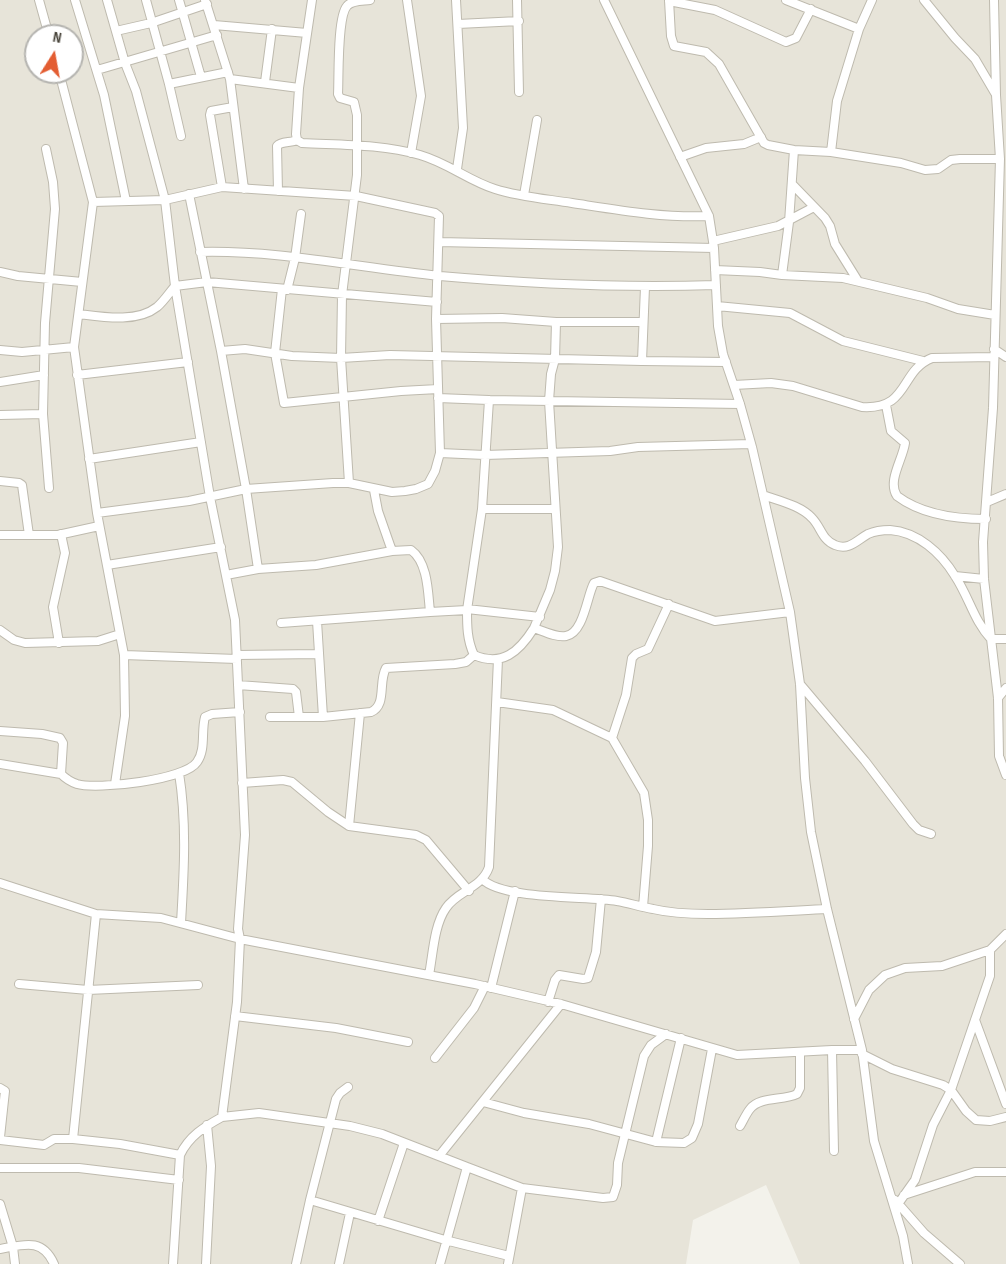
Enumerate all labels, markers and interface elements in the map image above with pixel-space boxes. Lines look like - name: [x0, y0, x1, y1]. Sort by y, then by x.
- north arrow: [24, 24, 84, 84]
- text: N: [51, 28, 63, 48]

